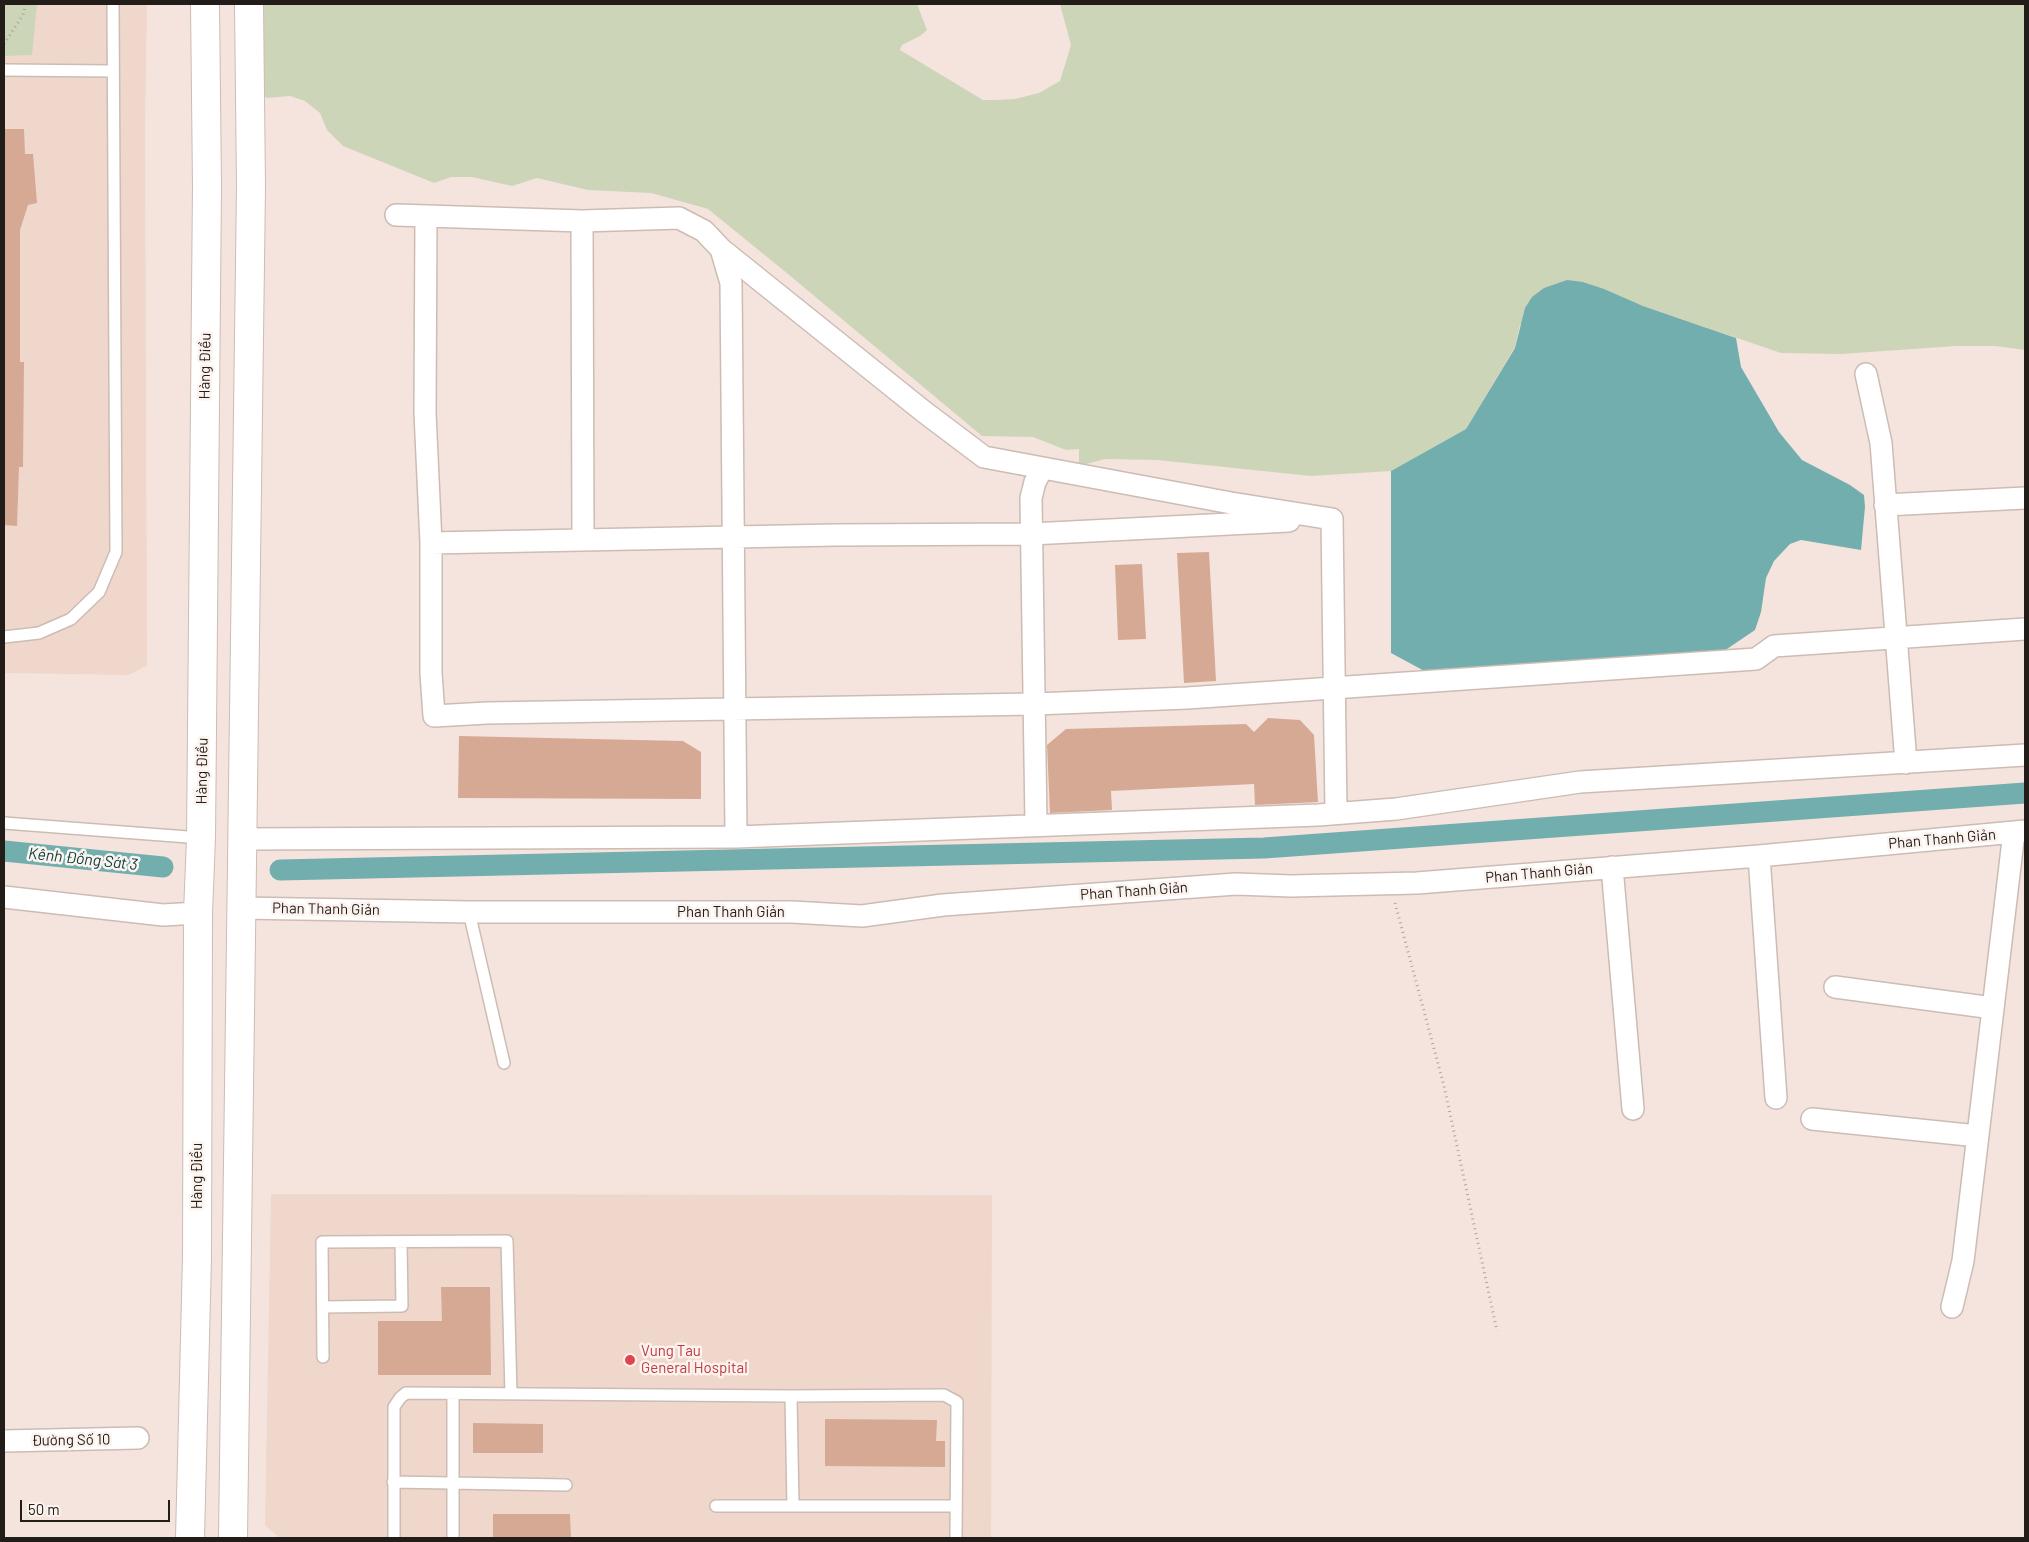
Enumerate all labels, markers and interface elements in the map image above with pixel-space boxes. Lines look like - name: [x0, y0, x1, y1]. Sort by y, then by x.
- street label: Hàng Điều: [195, 333, 215, 399]
- street label: Hàng Điều: [192, 738, 212, 804]
- street label: Phan Thanh Giản: [1887, 825, 1997, 853]
- water label: Kênh Đồng Sát 3: [27, 844, 139, 874]
- street label: Phan Thanh Giản: [1484, 859, 1594, 887]
- street label: Phan Thanh Giản: [1080, 878, 1188, 904]
- street label: Phan Thanh Giản: [272, 899, 380, 919]
- street label: Phan Thanh Giản: [677, 903, 785, 921]
- street label: Hàng Điều: [188, 1143, 206, 1209]
- place label: Vung Tau General Hospital: [641, 1342, 748, 1377]
- marker: Vung Tau General Hospital: [623, 1353, 637, 1367]
- street label: Đường Số 10: [31, 1430, 111, 1450]
- scale bar: [22, 1490, 172, 1522]
- text: 50 m: [28, 1500, 60, 1518]

